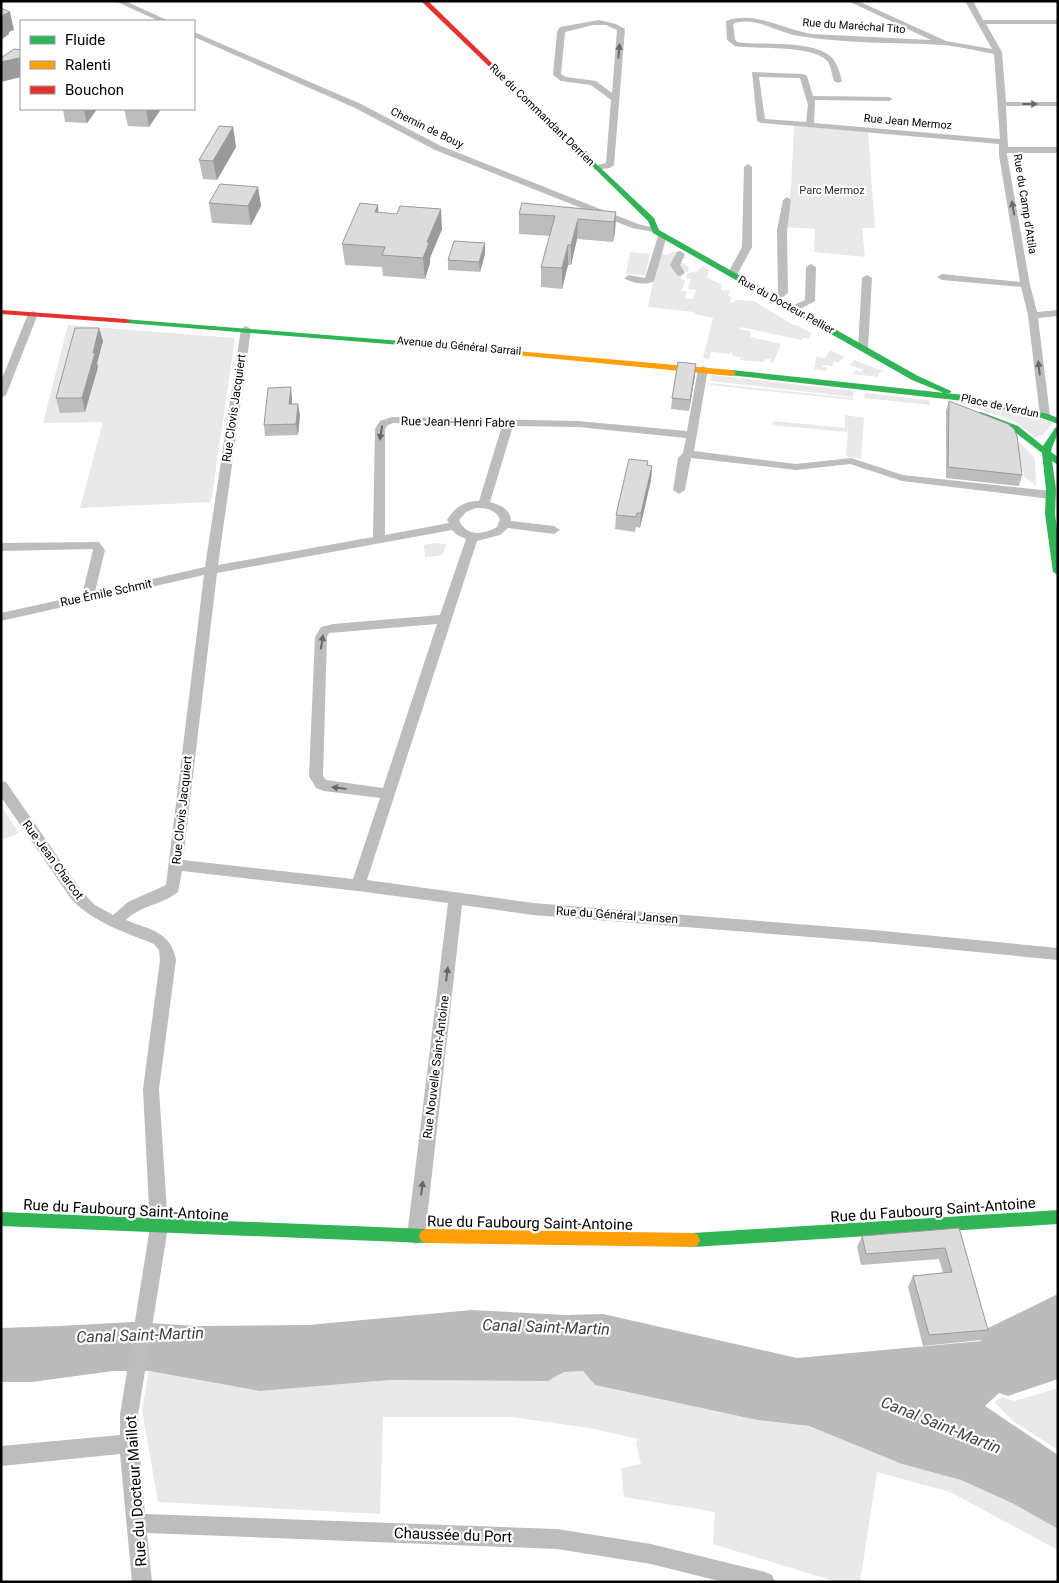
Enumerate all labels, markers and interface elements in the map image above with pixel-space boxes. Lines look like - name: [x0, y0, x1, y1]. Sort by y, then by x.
- street label: Rue du Maréchal Tito: [802, 16, 906, 36]
- legend: [20, 20, 195, 110]
- text: Fluide: [65, 31, 105, 49]
- one-way arrow: [615, 42, 623, 58]
- text: Ralenti: [65, 56, 111, 74]
- street label: Rue du Commandant Derrien: [487, 61, 597, 169]
- text: Bouchon: [65, 81, 124, 99]
- one-way arrow: [1022, 100, 1038, 108]
- street label: Chemin de Bouy: [388, 105, 466, 152]
- street label: Rue Jean Mermoz: [863, 112, 953, 132]
- street label: Rue du Camp d'Attila: [1011, 153, 1039, 255]
- park label: Parc Mermoz: [799, 184, 865, 197]
- one-way arrow: [1008, 199, 1016, 215]
- street label: Rue du Docteur Pellier: [736, 273, 837, 337]
- street label: Avenue du Général Sarrail: [396, 334, 522, 358]
- street label: Rue Clovis Jacquiert: [219, 353, 249, 463]
- one-way arrow: [1035, 360, 1043, 376]
- street label: Place de Verdun: [960, 391, 1040, 421]
- street label: Rue Jean-Henri Fabre: [401, 414, 515, 430]
- one-way arrow: [377, 426, 385, 442]
- street label: Rue Émile Schmit: [59, 575, 153, 610]
- one-way arrow: [318, 634, 326, 650]
- street label: Rue Clovis Jacquiert: [169, 755, 195, 865]
- one-way arrow: [331, 784, 347, 792]
- street label: Rue Jean Charcot: [20, 818, 86, 902]
- street label: Rue du Général Jansen: [555, 904, 679, 926]
- one-way arrow: [443, 966, 451, 982]
- street label: Rue Nouvelle Saint-Antoine: [420, 995, 452, 1139]
- one-way arrow: [418, 1180, 426, 1196]
- street label: Rue du Faubourg Saint-Antoine: [830, 1194, 1036, 1226]
- street label: Rue du Faubourg Saint-Antoine: [23, 1196, 229, 1224]
- street label: Rue du Faubourg Saint-Antoine: [427, 1212, 633, 1234]
- water label: Canal Saint-Martin: [482, 1315, 610, 1339]
- water label: Canal Saint-Martin: [76, 1323, 204, 1347]
- water label: Canal Saint-Martin: [878, 1392, 1004, 1458]
- street label: Rue du Docteur Maillot: [122, 1415, 150, 1567]
- street label: Chaussée du Port: [394, 1524, 513, 1546]

